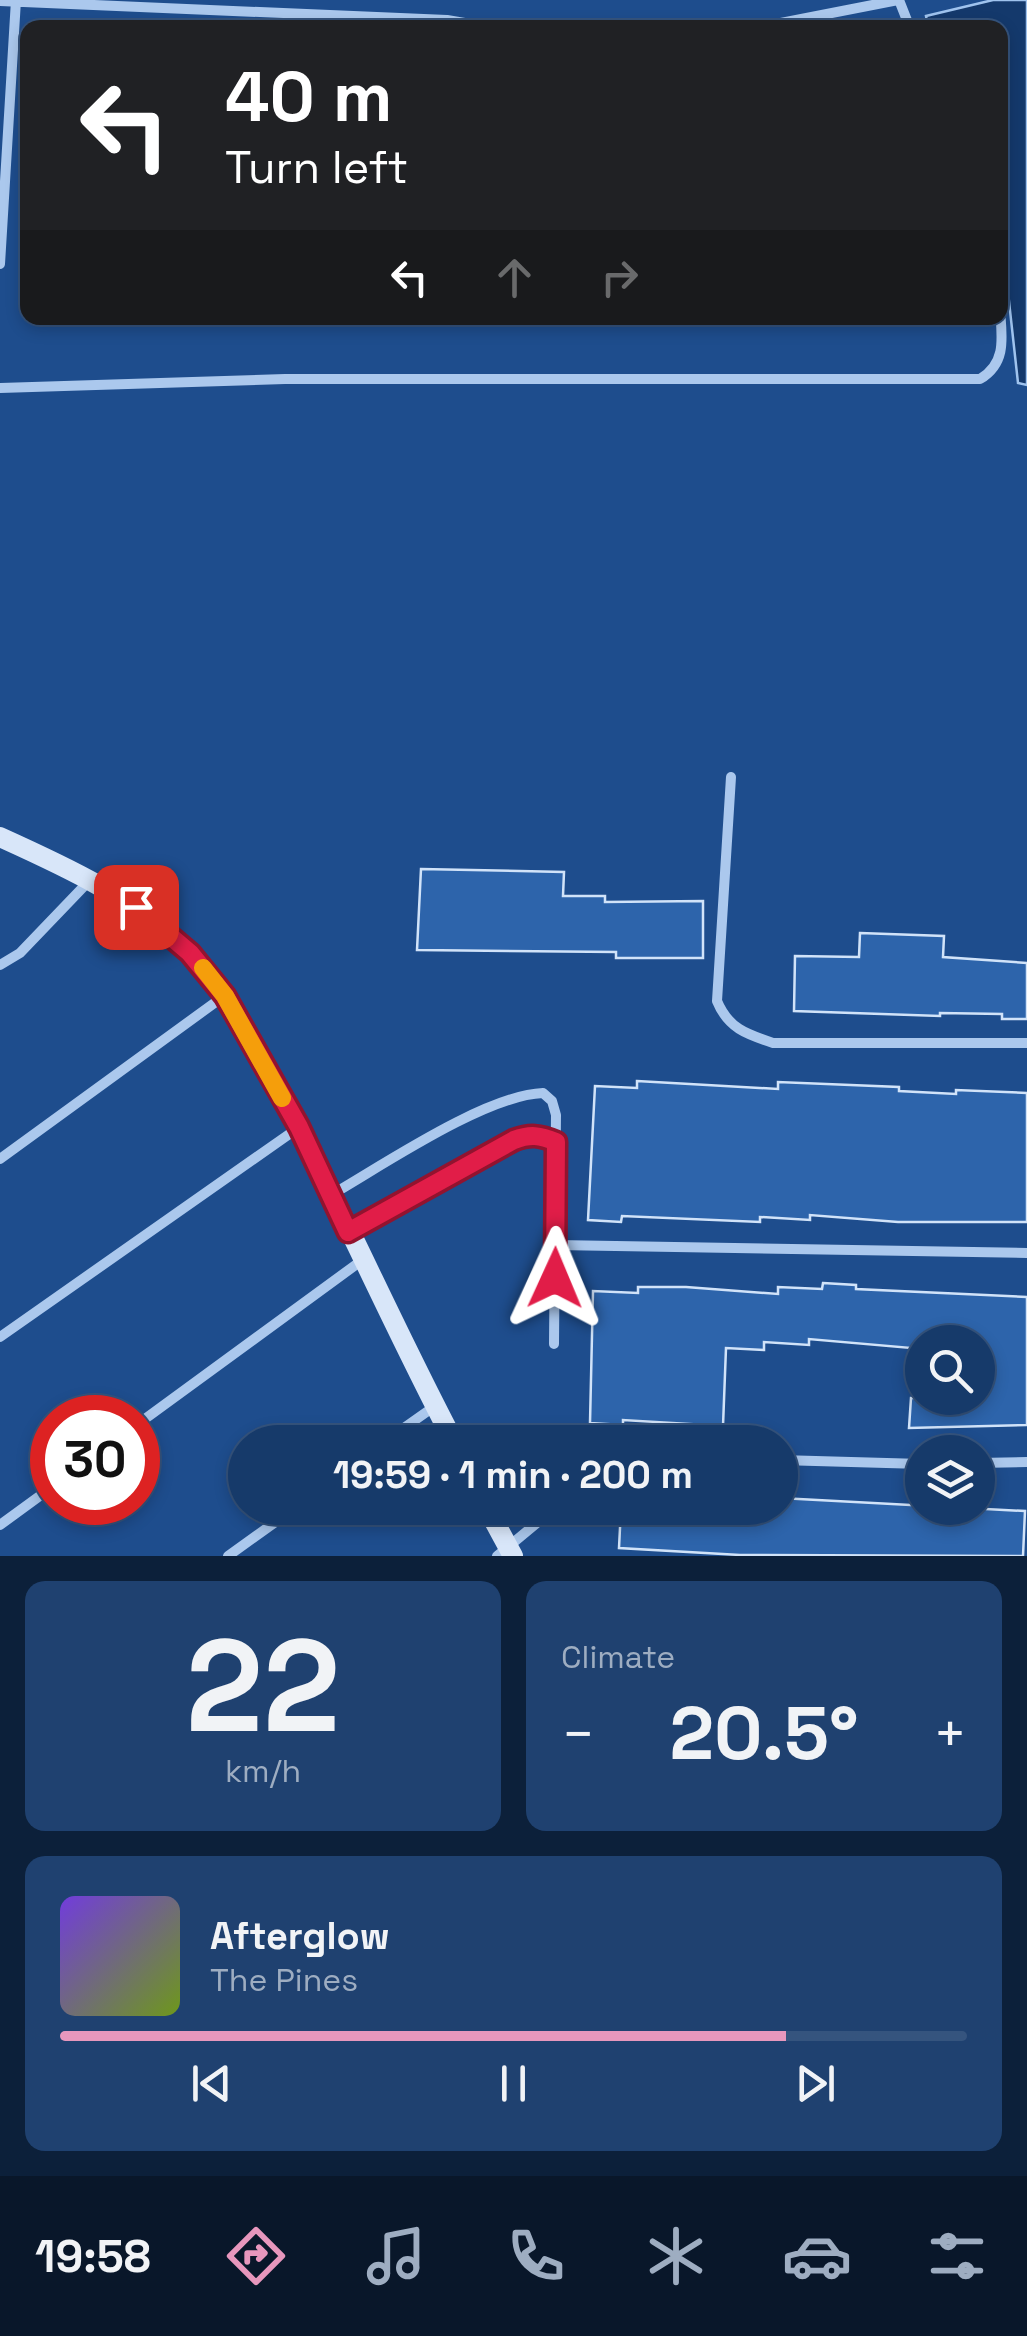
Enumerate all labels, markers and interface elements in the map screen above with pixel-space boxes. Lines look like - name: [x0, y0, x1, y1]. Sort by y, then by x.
- text: 40 m: [225, 52, 392, 141]
- icon: left: [60, 60, 190, 190]
- text: Turn left: [225, 139, 408, 196]
- icon: left: [382, 250, 437, 305]
- icon: ahead: [487, 250, 542, 305]
- icon: right: [592, 250, 647, 305]
- pin: [94, 865, 179, 950]
- icon: arrive: [109, 880, 164, 935]
- position arrow: [503, 1226, 607, 1330]
- map controls: [905, 1325, 995, 1525]
- button: search: [905, 1325, 995, 1415]
- speed limit sign: 30: [30, 1395, 160, 1525]
- button: layers: [905, 1435, 995, 1525]
- text: 19:59 · 1 min · 200 m: [333, 1451, 693, 1499]
- text: 22: [186, 1603, 340, 1769]
- text: Climate: [561, 1637, 675, 1677]
- text: 20.5°: [669, 1685, 859, 1781]
- text: −: [561, 1699, 595, 1769]
- text: +: [933, 1699, 967, 1769]
- text: km/h: [225, 1751, 301, 1791]
- text: Afterglow: [210, 1912, 390, 1960]
- text: The Pines: [210, 1960, 358, 2000]
- icon: previous: [184, 2056, 239, 2111]
- icon: pause: [486, 2056, 541, 2111]
- icon: next: [788, 2056, 843, 2111]
- icon: directions: [221, 2221, 291, 2291]
- icon: music: [361, 2221, 431, 2291]
- icon: phone: [501, 2221, 571, 2291]
- icon: climate: [641, 2221, 711, 2291]
- icon: car: [782, 2221, 852, 2291]
- icon: filters: [922, 2221, 992, 2291]
- text: 19:58: [35, 2228, 151, 2285]

